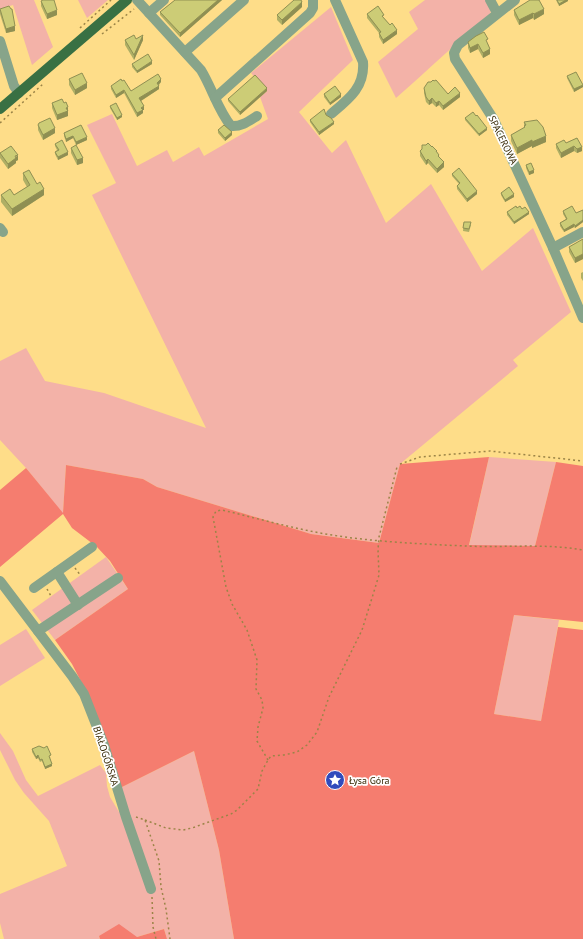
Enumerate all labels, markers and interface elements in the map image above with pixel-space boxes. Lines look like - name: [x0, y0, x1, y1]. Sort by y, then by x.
- street label: SPACEROWA: [486, 113, 521, 167]
- street label: BIAŁOGÓRSKA: [90, 725, 122, 788]
- place icon: Łysa Góra: [324, 769, 346, 791]
- place label: Łysa Góra: [349, 774, 390, 787]

